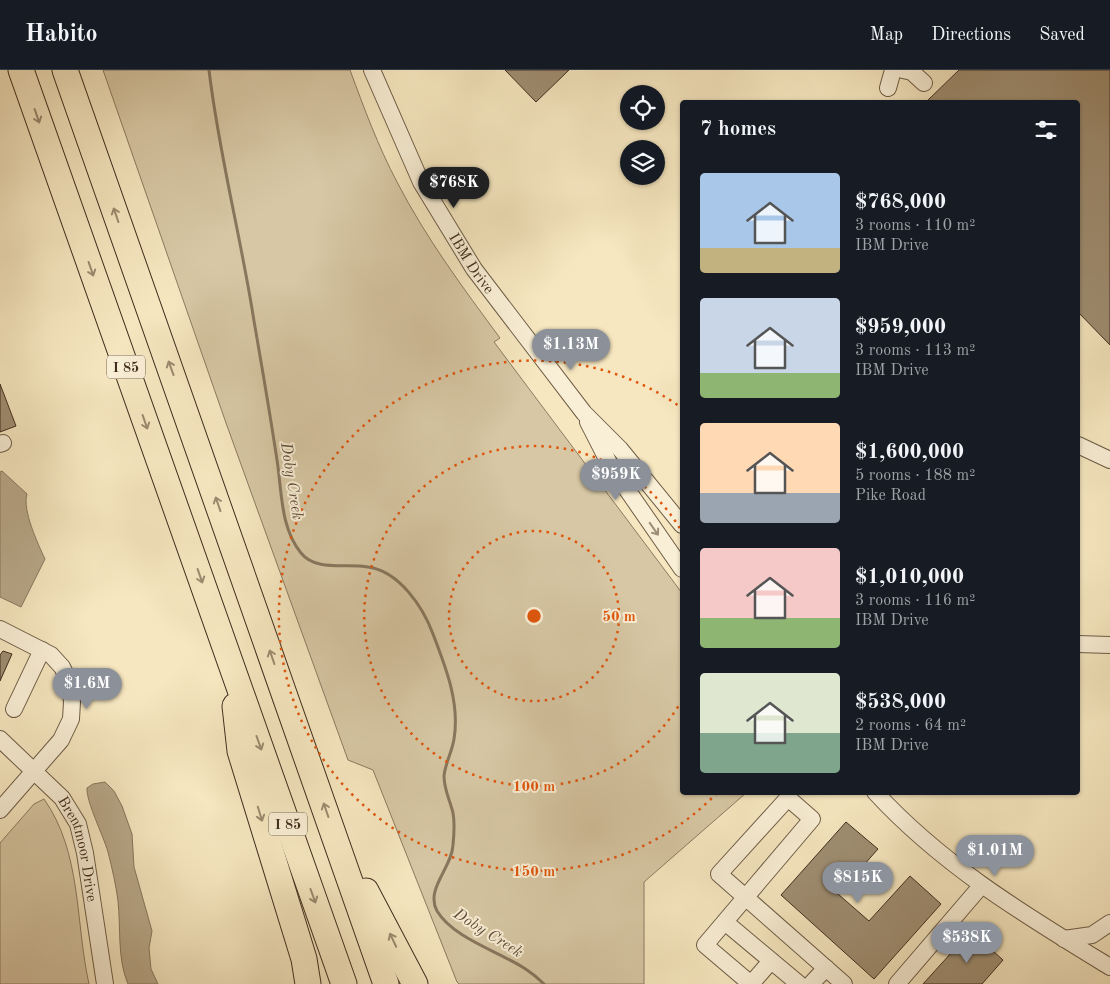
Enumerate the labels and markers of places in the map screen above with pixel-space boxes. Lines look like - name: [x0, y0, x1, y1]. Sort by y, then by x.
- pin: $768K: [419, 166, 489, 209]
- pin: $1.13M: [530, 328, 612, 371]
- pin: $959K: [581, 458, 651, 501]
- centre of rings: [525, 607, 543, 625]
- pin: $1.6M: [52, 668, 122, 710]
- pin: $1.01M: [954, 834, 1036, 877]
- pin: $815K: [823, 862, 893, 904]
- pin: $538K: [932, 922, 1002, 964]

